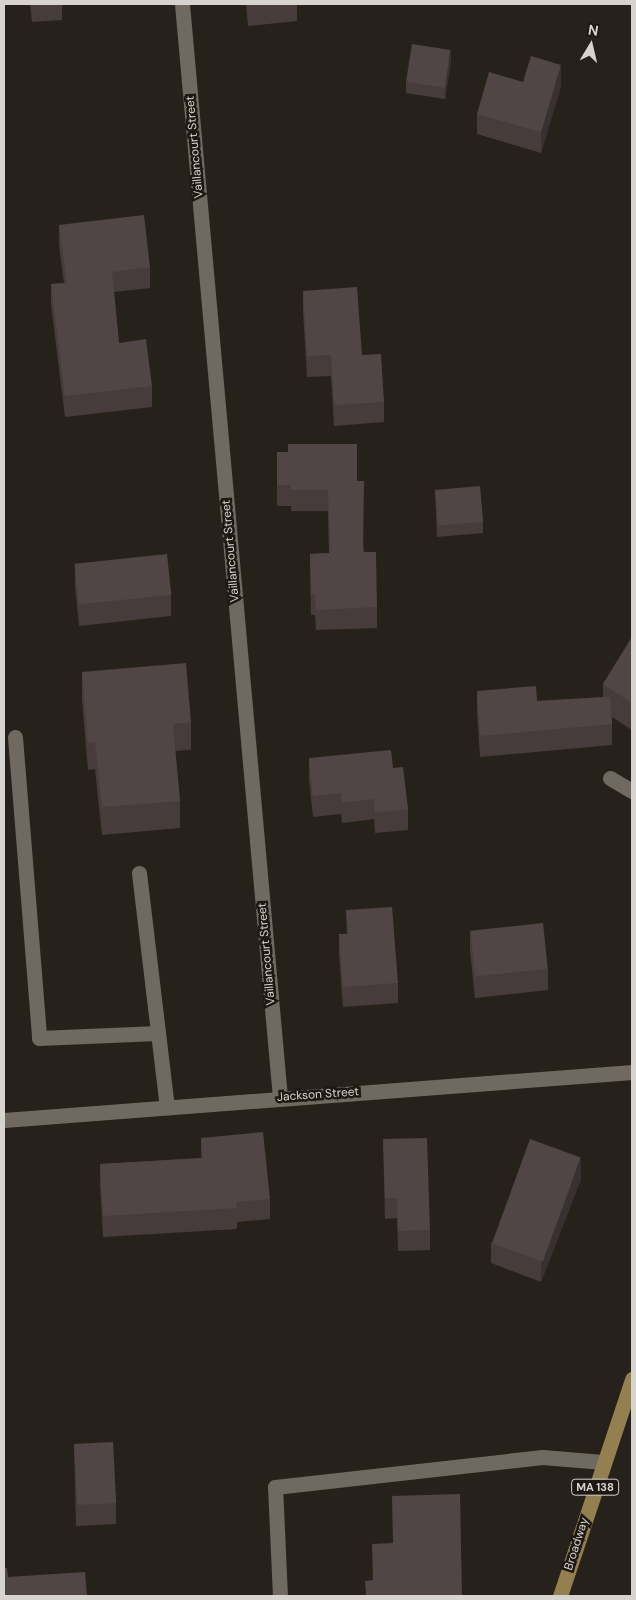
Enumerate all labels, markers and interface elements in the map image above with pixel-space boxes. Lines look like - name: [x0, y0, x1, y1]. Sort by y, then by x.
- north arrow: [566, 20, 616, 70]
- text: N: [587, 20, 600, 40]
- street label: Vaillancourt Street: [183, 95, 207, 199]
- street label: Vaillancourt Street: [219, 499, 243, 603]
- street label: Vaillancourt Street: [255, 902, 279, 1006]
- street label: Jackson Street: [276, 1085, 360, 1105]
- road number: MA 138: [570, 1478, 620, 1495]
- street label: Broadway: [562, 1516, 592, 1572]

